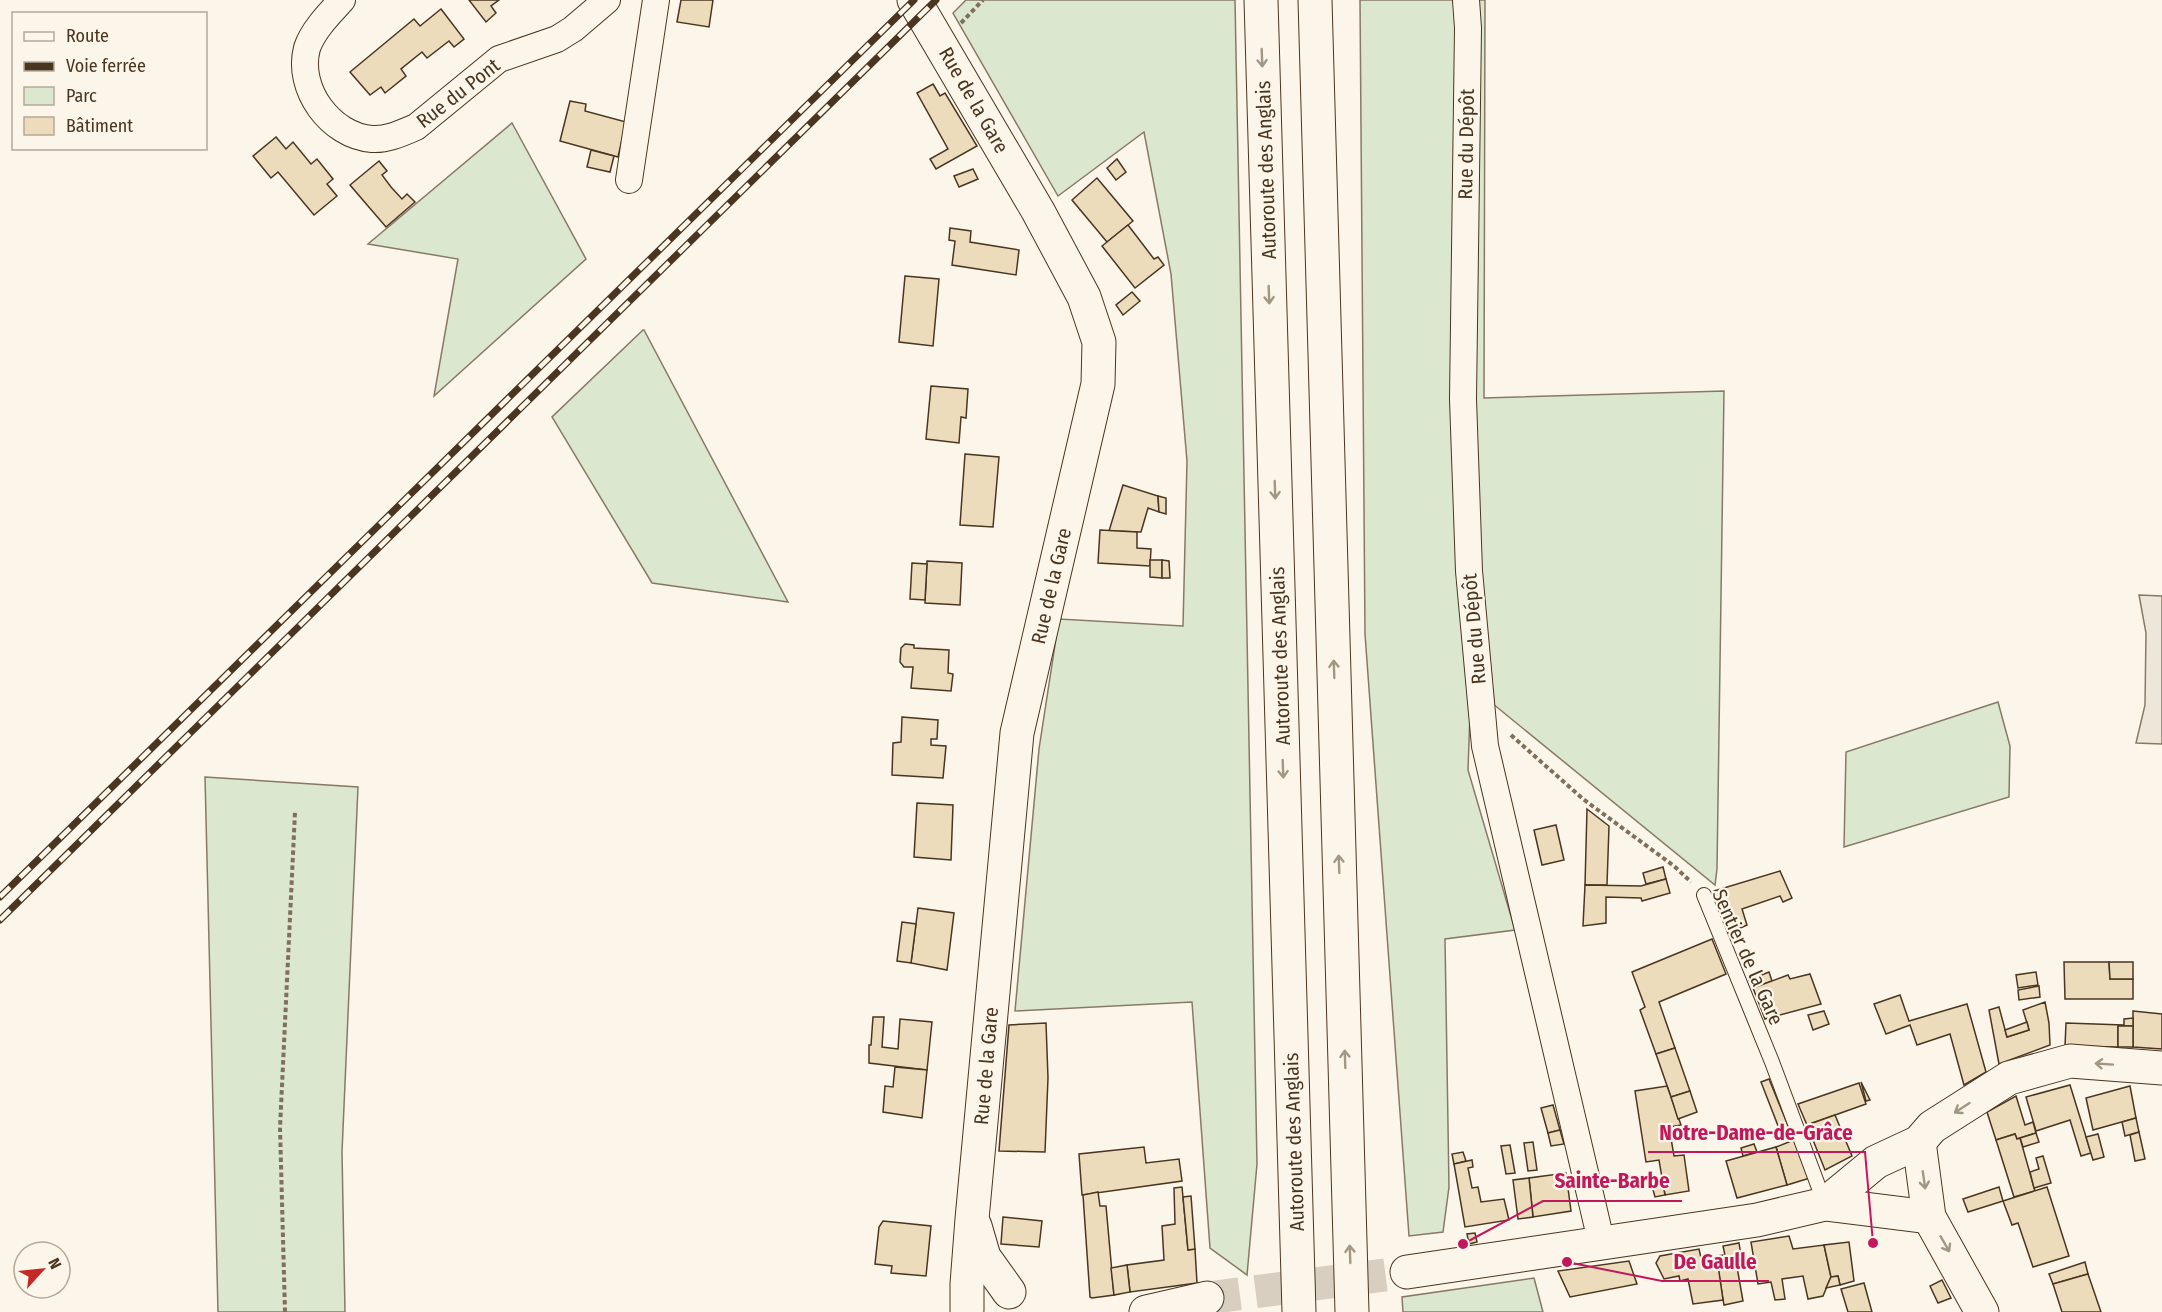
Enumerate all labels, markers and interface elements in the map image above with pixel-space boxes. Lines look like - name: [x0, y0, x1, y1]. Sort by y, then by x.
- legend: [12, 12, 207, 150]
- text: Route: [66, 25, 109, 47]
- street label: Rue de la Gare: [934, 43, 1014, 157]
- one-way arrow: [1257, 48, 1268, 68]
- street label: Rue du Pont: [411, 53, 505, 133]
- text: Voie ferrée: [66, 55, 146, 77]
- street label: Autoroute des Anglais: [1251, 80, 1281, 260]
- text: Parc: [66, 85, 97, 107]
- street label: Rue du Dépôt: [1453, 88, 1479, 200]
- text: Bâtiment: [66, 115, 133, 137]
- one-way arrow: [1264, 285, 1275, 305]
- one-way arrow: [1269, 480, 1281, 500]
- street label: Rue de la Gare: [1026, 526, 1076, 646]
- street label: Autoroute des Anglais: [1265, 566, 1295, 746]
- street label: Rue du Dépôt: [1457, 572, 1491, 685]
- one-way arrow: [1328, 659, 1339, 679]
- one-way arrow: [1278, 759, 1289, 779]
- one-way arrow: [1333, 854, 1345, 874]
- street label: Sentier de la Gare: [1707, 885, 1789, 1029]
- street label: Rue de la Gare: [969, 1006, 1003, 1126]
- one-way arrow: [1339, 1049, 1350, 1069]
- street label: Autoroute des Anglais: [1279, 1052, 1309, 1232]
- one-way arrow: [2094, 1058, 2114, 1069]
- one-way arrow: [1954, 1102, 1971, 1114]
- callout: Notre-Dame-de-Grâce: [1648, 1113, 1865, 1152]
- text: Notre-Dame-de-Grâce: [1659, 1120, 1853, 1146]
- callout: Sainte-Barbe: [1543, 1162, 1682, 1201]
- text: Sainte-Barbe: [1554, 1168, 1670, 1194]
- one-way arrow: [1918, 1169, 1929, 1189]
- one-way arrow: [1939, 1236, 1951, 1253]
- north arrow: [12, 1240, 72, 1300]
- callout: De Gaulle: [1662, 1242, 1769, 1281]
- one-way arrow: [1345, 1244, 1356, 1264]
- text: De Gaulle: [1673, 1249, 1757, 1275]
- text: N: [44, 1255, 66, 1272]

